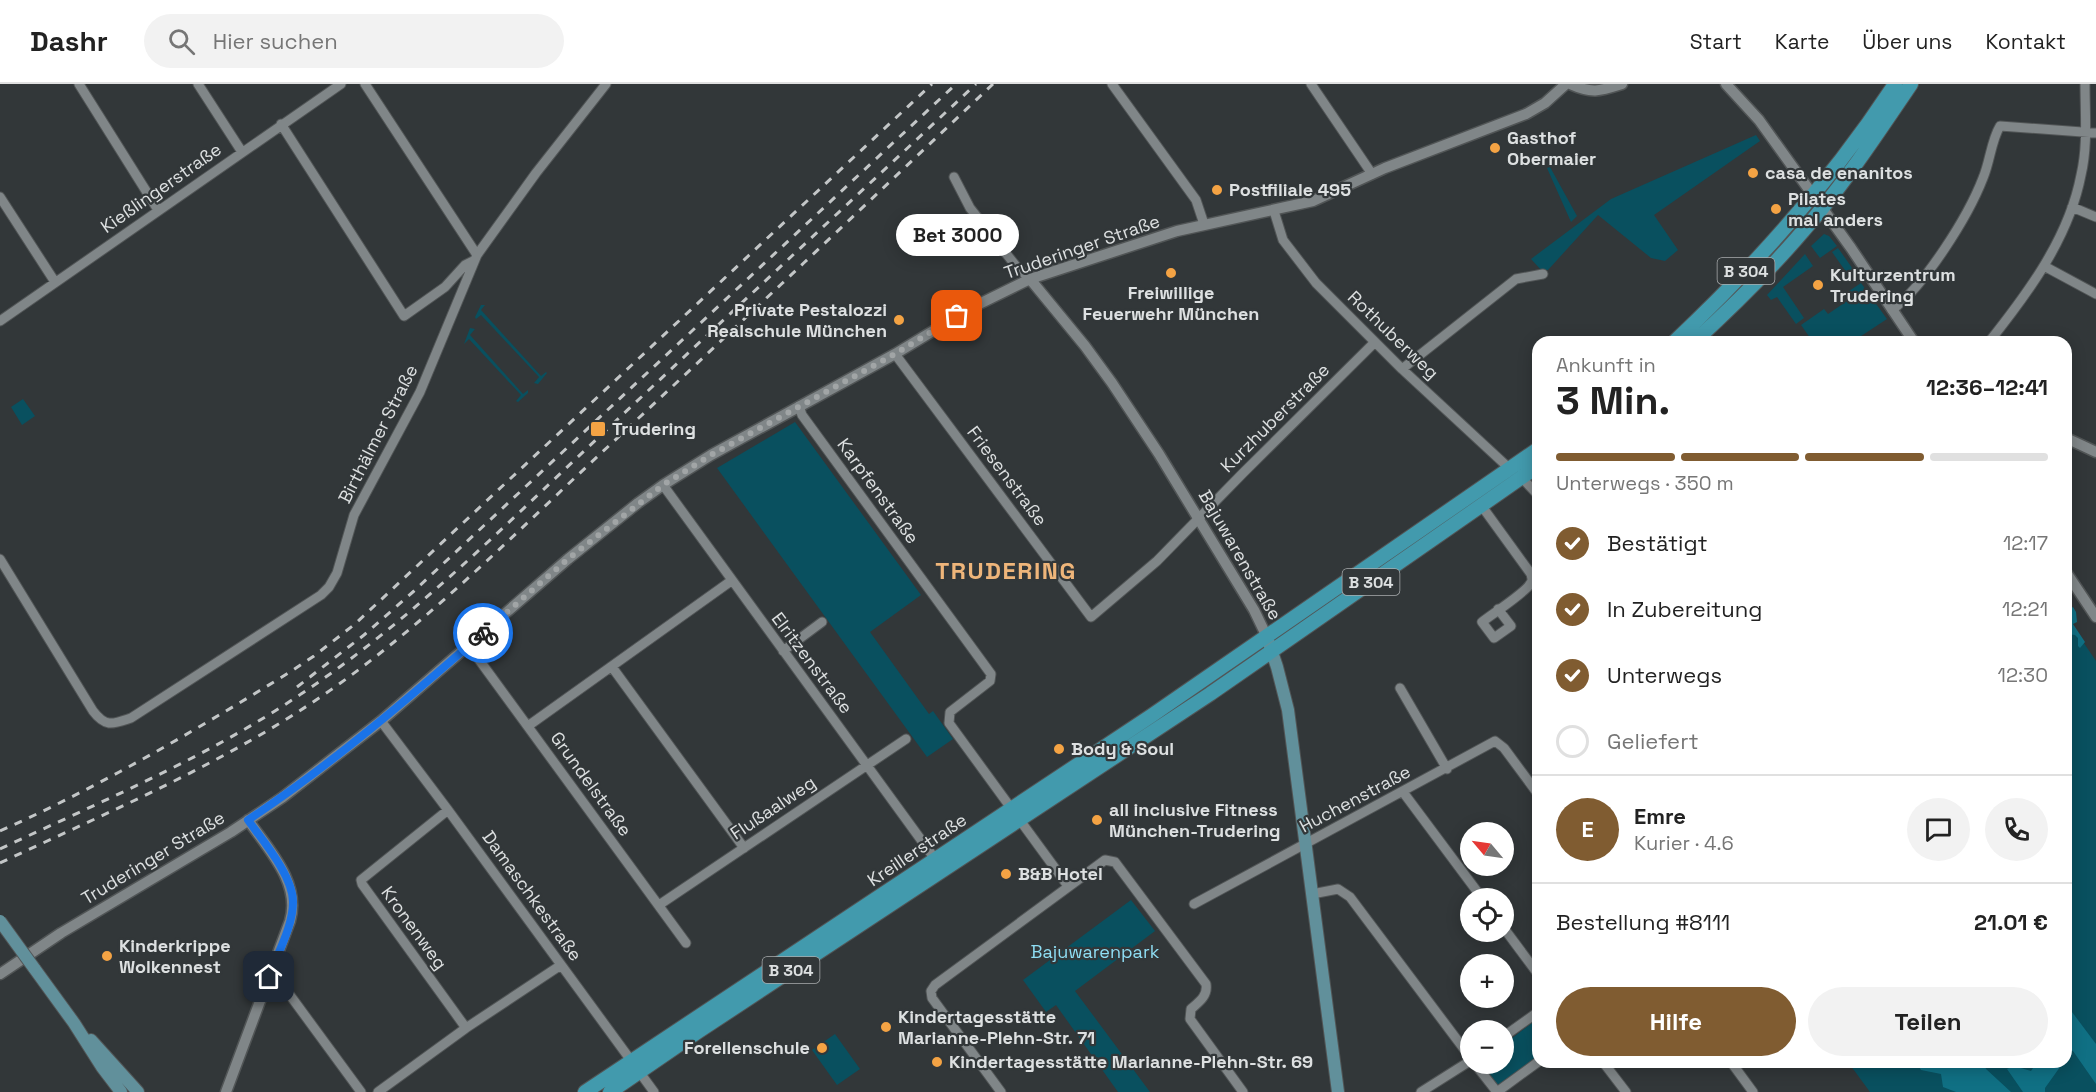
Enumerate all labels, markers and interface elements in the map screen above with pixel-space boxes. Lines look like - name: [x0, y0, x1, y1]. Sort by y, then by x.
- search box: [144, 14, 564, 68]
- text: Dashr: [30, 23, 108, 59]
- icon: search: [165, 25, 198, 58]
- text: Hier suchen: [213, 27, 338, 55]
- text: Start: [1690, 28, 1742, 55]
- text: Karte: [1775, 28, 1829, 55]
- text: Über uns: [1862, 28, 1952, 55]
- text: Kontakt: [1985, 28, 2066, 55]
- place label: Gasthof Obermaier: [1507, 126, 1596, 170]
- street label: Kießlingerstraße: [96, 137, 226, 238]
- marker: Gasthof Obermaier: [1488, 141, 1502, 155]
- place label: casa de enanitos: [1765, 161, 1913, 184]
- marker: casa de enanitos: [1746, 166, 1760, 180]
- place label: Postfiliale 495: [1229, 178, 1351, 201]
- marker: Postfiliale 495: [1210, 183, 1224, 197]
- place label: Pilates mal anders: [1788, 187, 1883, 231]
- marker: Pilates mal anders: [1769, 202, 1783, 216]
- street label: Truderinger Straße: [1001, 209, 1163, 284]
- callout: Bet 3000: [896, 214, 1018, 256]
- text: Bet 3000: [913, 222, 1002, 248]
- road number: B 304: [1718, 258, 1774, 284]
- place label: Kulturzentrum Trudering: [1830, 263, 1956, 307]
- marker: Freiwillige Feuerwehr München: [1164, 266, 1178, 280]
- marker: Kulturzentrum Trudering: [1811, 278, 1825, 292]
- place label: Freiwillige Feuerwehr München: [1083, 281, 1259, 325]
- street label: Rothuberweg: [1343, 285, 1444, 384]
- pin: [931, 290, 982, 341]
- place label: Private Pestalozzi Realschule München: [707, 298, 887, 342]
- icon: bag: [940, 299, 973, 332]
- marker: Private Pestalozzi Realschule München: [892, 313, 906, 327]
- text: Ankunft in: [1556, 352, 1656, 378]
- street label: Kurzhuberstraße: [1215, 358, 1334, 477]
- street label: Birthälmer Straße: [333, 360, 422, 507]
- text: 12:36–12:41: [1926, 373, 2048, 401]
- text: 3 Min.: [1556, 376, 1670, 425]
- place label: Trudering: [612, 417, 696, 440]
- marker: Trudering: [589, 420, 607, 438]
- street label: Friesenstraße: [962, 421, 1052, 530]
- street label: Karpfenstraße: [832, 433, 924, 548]
- text: Unterwegs · 350 m: [1556, 470, 1734, 496]
- street label: Bajuwarenstraße: [1194, 485, 1287, 624]
- icon: check: [1556, 527, 1589, 560]
- text: Bestätigt: [1607, 529, 1708, 557]
- text: 12:17: [2003, 530, 2048, 556]
- district label: TRUDERING: [935, 555, 1077, 586]
- road number: B 304: [1342, 569, 1400, 595]
- icon: check: [1556, 593, 1589, 626]
- text: In Zubereitung: [1607, 595, 1762, 623]
- text: 12:21: [2002, 596, 2048, 622]
- courier: [453, 603, 513, 663]
- street label: Elritzenstraße: [767, 607, 858, 718]
- icon: bike: [467, 617, 500, 650]
- icon: check: [1556, 659, 1589, 692]
- text: Unterwegs: [1607, 661, 1722, 689]
- text: 12:30: [1998, 662, 2048, 688]
- street label: Grundelstraße: [546, 727, 637, 841]
- text: Geliefert: [1607, 727, 1699, 755]
- place label: Body & Soul: [1071, 737, 1174, 760]
- marker: Body & Soul: [1052, 742, 1066, 756]
- street label: Huchenstraße: [1295, 760, 1414, 838]
- street label: Flußaalweg: [726, 771, 820, 845]
- place label: all inclusive Fitness München-Trudering: [1109, 798, 1281, 842]
- button: chat: [1907, 798, 1970, 861]
- button: phone: [1985, 798, 2048, 861]
- text: Emre: [1634, 802, 1686, 830]
- street label: Truderinger Straße: [77, 806, 229, 909]
- street label: Kreillerstraße: [863, 808, 971, 891]
- marker: all inclusive Fitness München-Trudering: [1090, 813, 1104, 827]
- text: E: [1581, 815, 1594, 843]
- north arrow: [1460, 822, 1514, 876]
- map controls: [1460, 822, 1514, 1074]
- street label: Damaschkestraße: [477, 826, 587, 965]
- text: Kurier · 4.6: [1634, 830, 1734, 856]
- place label: B&B Hotel: [1018, 862, 1103, 885]
- marker: B&B Hotel: [999, 867, 1013, 881]
- street label: Kronenweg: [376, 881, 452, 974]
- button: locate: [1460, 888, 1514, 942]
- text: Bestellung #8111: [1556, 908, 1730, 936]
- text: 21.01 €: [1974, 908, 2048, 936]
- place label: Kinderkrippe Wolkennest: [119, 934, 231, 978]
- park label: Bajuwarenpark: [1031, 940, 1160, 963]
- marker: Kinderkrippe Wolkennest: [100, 949, 114, 963]
- pin: [243, 951, 294, 1002]
- button: +: [1460, 954, 1514, 1008]
- road number: B 304: [762, 957, 820, 983]
- icon: home: [252, 960, 285, 993]
- button: Hilfe: [1556, 987, 1796, 1056]
- button: Teilen: [1808, 987, 2048, 1056]
- place label: Kindertagesstätte Marianne-Plehn-Str. 71: [898, 1005, 1095, 1049]
- marker: Kindertagesstätte Marianne-Plehn-Str. 71: [879, 1020, 893, 1034]
- button: −: [1460, 1020, 1514, 1074]
- place label: Forellenschule: [684, 1036, 810, 1059]
- marker: Forellenschule: [815, 1041, 829, 1055]
- place label: Kindertagesstätte Marianne-Plehn-Str. 69: [949, 1050, 1313, 1073]
- marker: Kindertagesstätte Marianne-Plehn-Str. 69: [930, 1055, 944, 1069]

